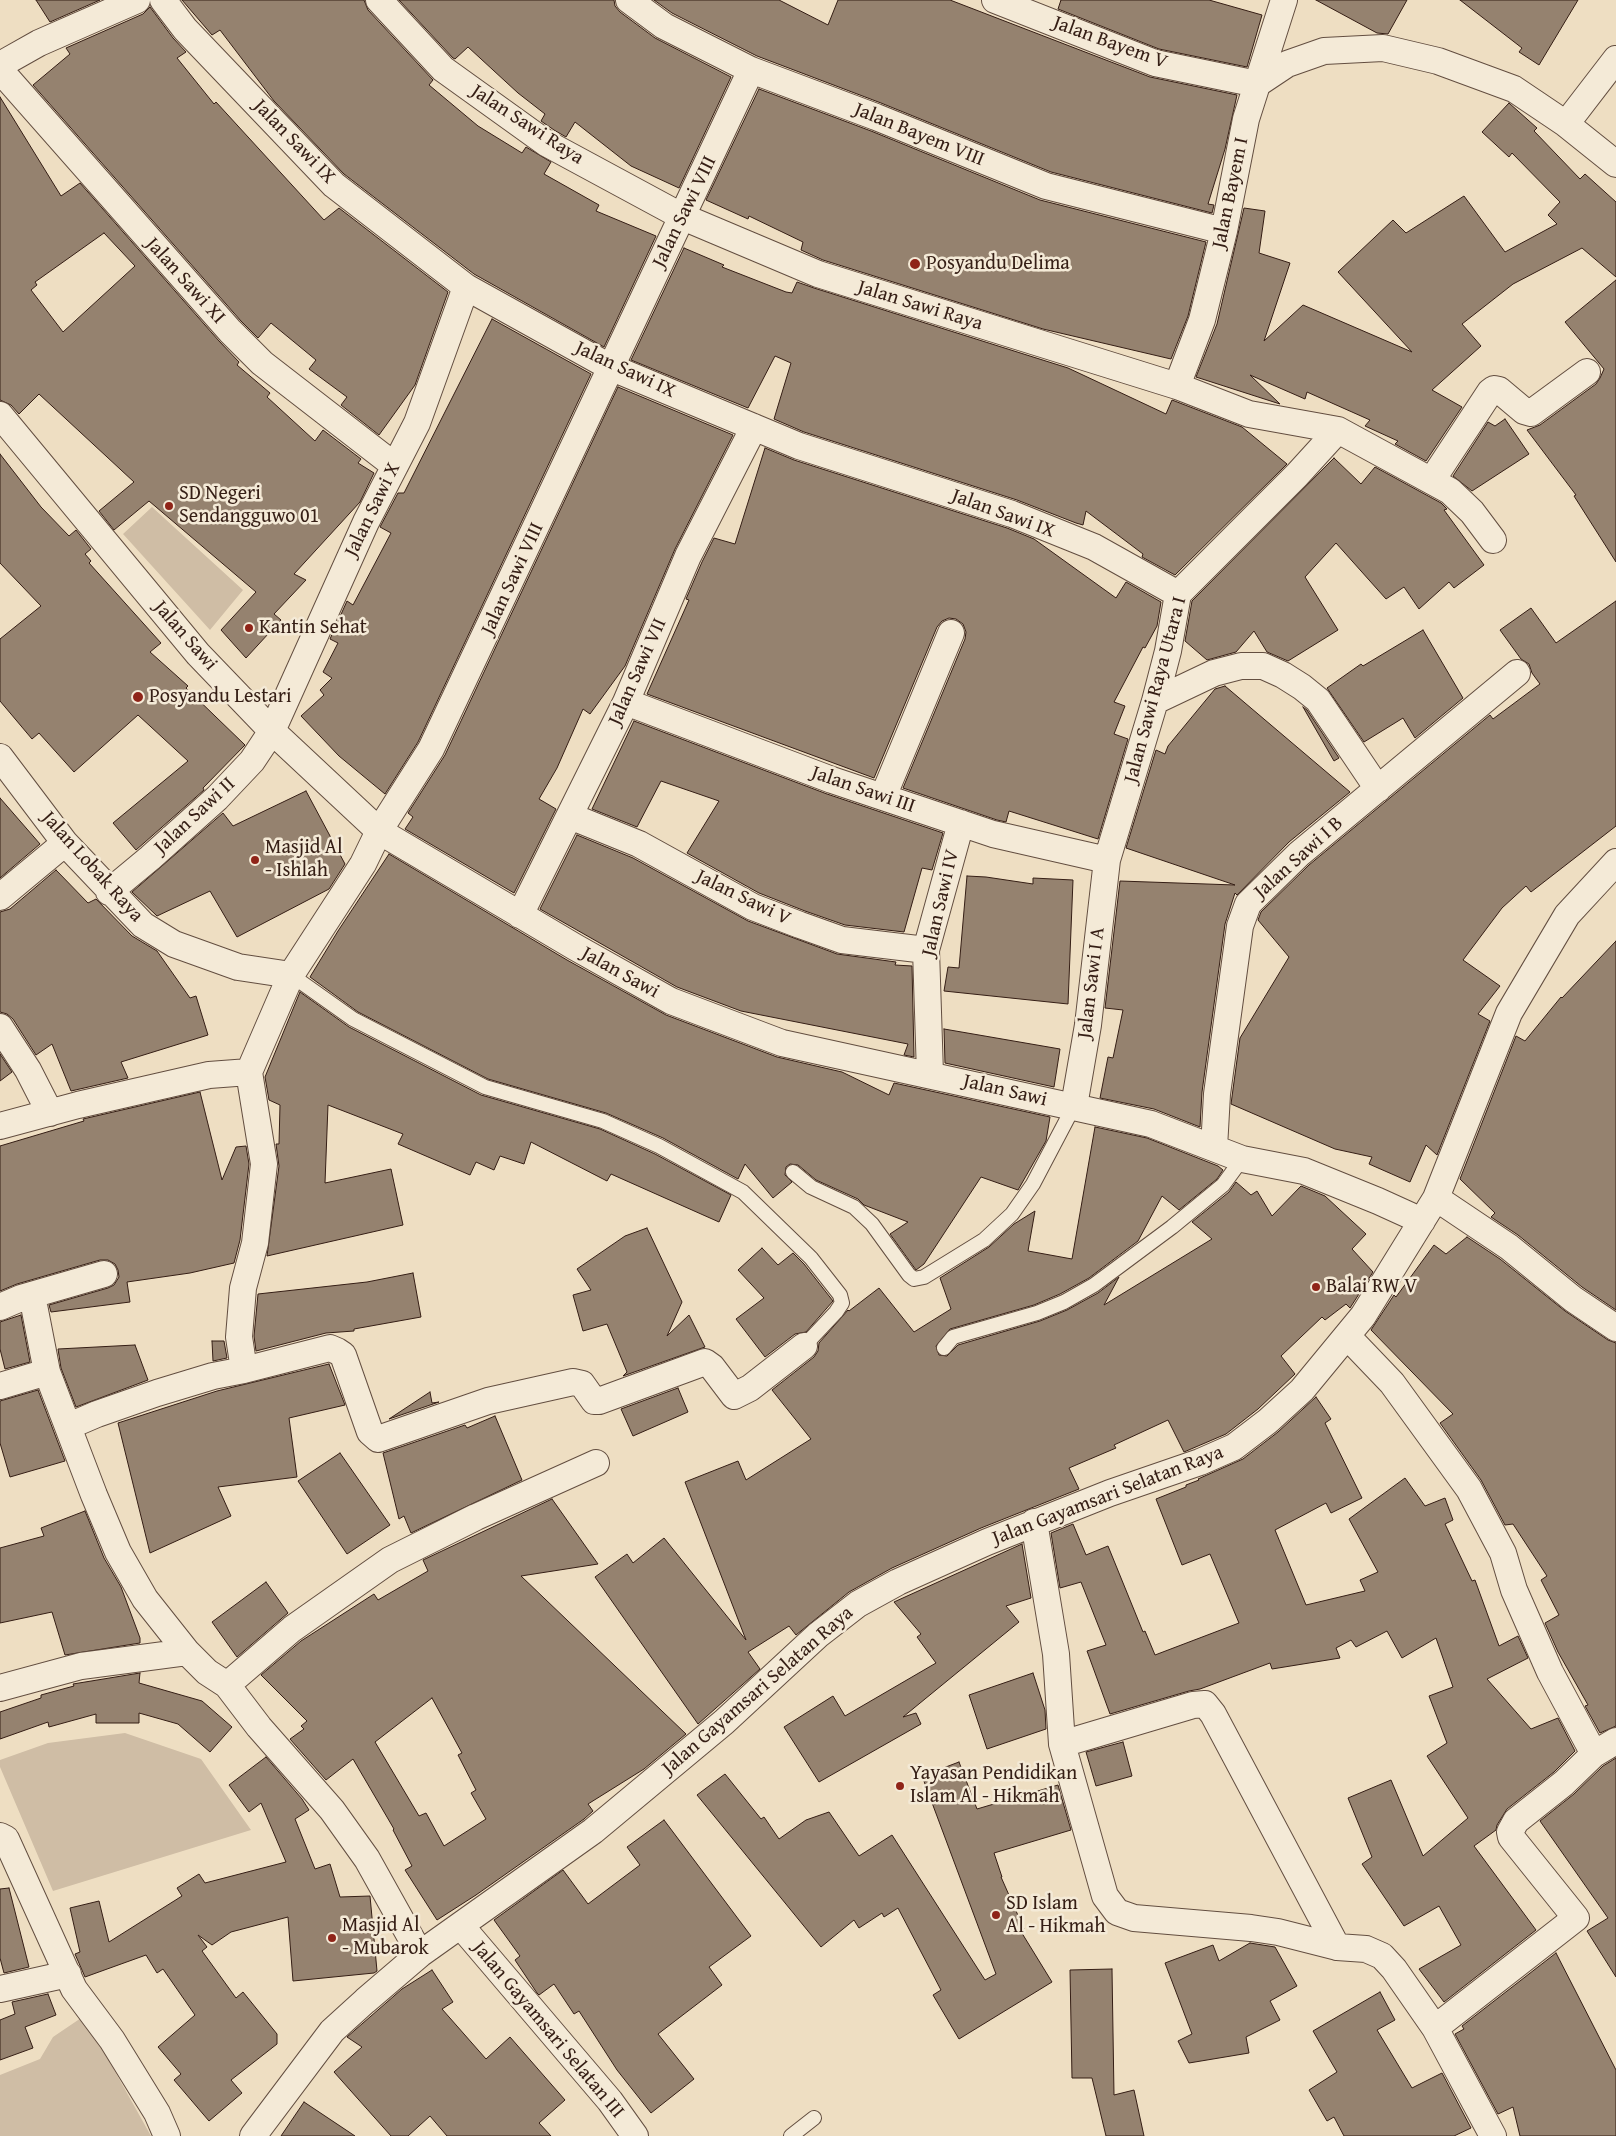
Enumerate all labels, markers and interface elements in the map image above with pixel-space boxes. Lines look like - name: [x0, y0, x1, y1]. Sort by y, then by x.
- street label: Jalan Bayem V: [1050, 11, 1170, 75]
- street label: Jalan Sawi Raya: [466, 80, 588, 170]
- street label: Jalan Sawi IX: [248, 95, 340, 189]
- street label: Jalan Bayem VIII: [850, 98, 988, 172]
- street label: Jalan Bayem I: [1208, 135, 1254, 251]
- street label: Jalan Sawi VIII: [648, 152, 722, 272]
- street label: Jalan Sawi XI: [140, 233, 230, 329]
- place label: Posyandu Delima: [926, 252, 1070, 276]
- marker: Posyandu Delima: [908, 257, 922, 271]
- street label: Jalan Sawi Raya: [854, 276, 986, 336]
- street label: Jalan Sawi IX: [571, 336, 679, 404]
- street label: Jalan Sawi X: [340, 459, 406, 561]
- place label: SD Negeri Sendangguwo 01: [179, 482, 319, 529]
- street label: Jalan Sawi IX: [948, 484, 1058, 544]
- marker: SD Negeri Sendangguwo 01: [163, 500, 175, 512]
- street label: Jalan Sawi VIII: [477, 519, 549, 639]
- street label: Jalan Sawi Raya Utara I: [1120, 594, 1192, 786]
- street label: Jalan Sawi: [148, 596, 222, 676]
- street label: Jalan Sawi VII: [604, 615, 672, 729]
- place label: Kantin Sehat: [259, 616, 367, 640]
- marker: Kantin Sehat: [243, 622, 255, 634]
- place label: Posyandu Lestari: [149, 685, 292, 709]
- marker: Posyandu Lestari: [131, 690, 145, 704]
- street label: Jalan Sawi III: [808, 761, 918, 819]
- street label: Jalan Sawi II: [150, 772, 240, 860]
- street label: Jalan Lobak Raya: [36, 807, 148, 927]
- street label: Jalan Sawi I B: [1250, 812, 1348, 904]
- place label: Masjid Al - Ishlah: [265, 836, 343, 883]
- street label: Jalan Sawi IV: [917, 847, 965, 959]
- marker: Masjid Al - Ishlah: [249, 854, 261, 866]
- street label: Jalan Sawi V: [692, 865, 794, 931]
- street label: Jalan Sawi I A: [1073, 926, 1111, 1040]
- street label: Jalan Sawi: [577, 942, 663, 1004]
- street label: Jalan Sawi: [961, 1070, 1049, 1112]
- place label: Balai RW V: [1326, 1275, 1417, 1299]
- marker: Balai RW V: [1310, 1281, 1322, 1293]
- street label: Jalan Gayamsari Selatan Raya: [989, 1441, 1227, 1551]
- street label: Jalan Gayamsari Selatan Raya: [658, 1601, 858, 1781]
- place label: Yayasan Pendidikan Islam Al - Hikmah: [910, 1762, 1077, 1809]
- marker: Yayasan Pendidikan Islam Al - Hikmah: [894, 1780, 906, 1792]
- place label: SD Islam Al - Hikmah: [1006, 1892, 1105, 1939]
- marker: SD Islam Al - Hikmah: [990, 1909, 1002, 1921]
- place label: Masjid Al - Mubarok: [342, 1914, 429, 1961]
- marker: Masjid Al - Mubarok: [326, 1932, 338, 1944]
- street label: Jalan Gayamsari Selatan III: [467, 1937, 629, 2123]

